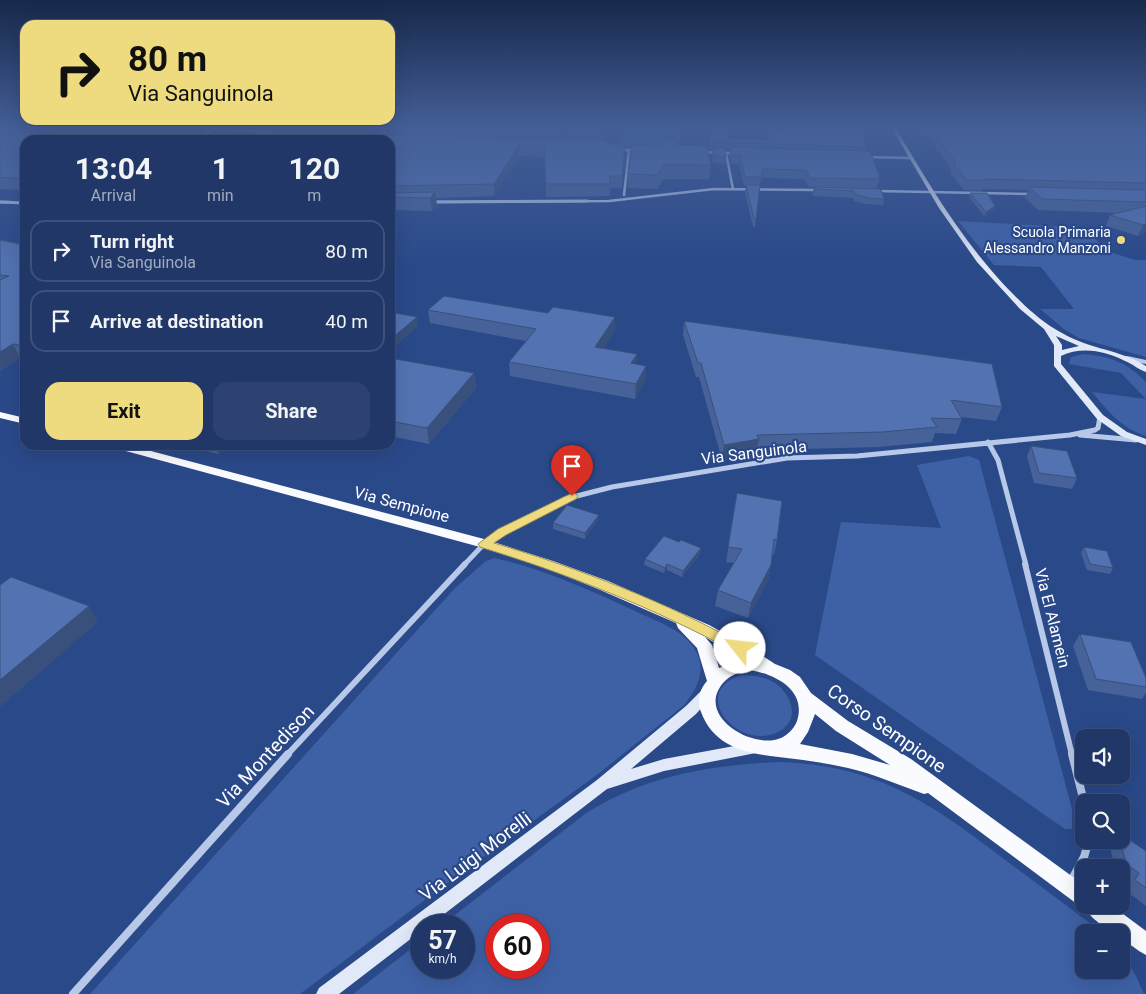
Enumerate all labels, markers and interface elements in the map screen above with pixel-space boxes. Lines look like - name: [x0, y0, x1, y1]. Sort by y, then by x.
- text: 80 m: [128, 39, 207, 80]
- icon: right: [45, 40, 110, 105]
- text: Via Sanguinola: [128, 81, 274, 106]
- text: 13:04: [75, 151, 152, 186]
- text: 1: [212, 151, 229, 186]
- text: 120: [289, 151, 340, 186]
- text: Arrival: [91, 186, 136, 205]
- text: min: [207, 186, 234, 205]
- text: m: [307, 186, 321, 205]
- place label: Scuola Primaria Alessandro Manzoni: [984, 224, 1111, 256]
- text: Turn right: [90, 230, 174, 253]
- marker: Scuola Primaria Alessandro Manzoni: [1115, 234, 1127, 246]
- icon: right: [47, 237, 75, 265]
- text: 80 m: [325, 240, 368, 263]
- text: Via Sanguinola: [90, 253, 196, 272]
- icon: arrive: [47, 307, 75, 335]
- text: Arrive at destination: [90, 310, 263, 333]
- text: 40 m: [325, 310, 368, 333]
- button: Exit: [45, 382, 203, 440]
- button: Share: [213, 382, 370, 440]
- street label: Via Sanguinola: [700, 437, 808, 468]
- pin: [551, 445, 593, 496]
- icon: arrive: [558, 452, 586, 480]
- street label: Via Sempione: [352, 483, 452, 526]
- street label: Via El Alamein: [1031, 566, 1074, 670]
- position arrow: [713, 621, 765, 673]
- street label: Corso Sempione: [823, 679, 951, 778]
- street label: Via Montedison: [212, 700, 319, 813]
- map controls: [1075, 729, 1130, 979]
- button: sound: [1075, 729, 1130, 784]
- button: search: [1075, 794, 1130, 849]
- street label: Via Luigi Morelli: [415, 807, 536, 906]
- button: +: [1075, 859, 1130, 914]
- speed limit sign: 60: [485, 914, 550, 979]
- button: −: [1075, 924, 1130, 979]
- text: 57: [428, 926, 457, 955]
- text: km/h: [428, 952, 457, 966]

